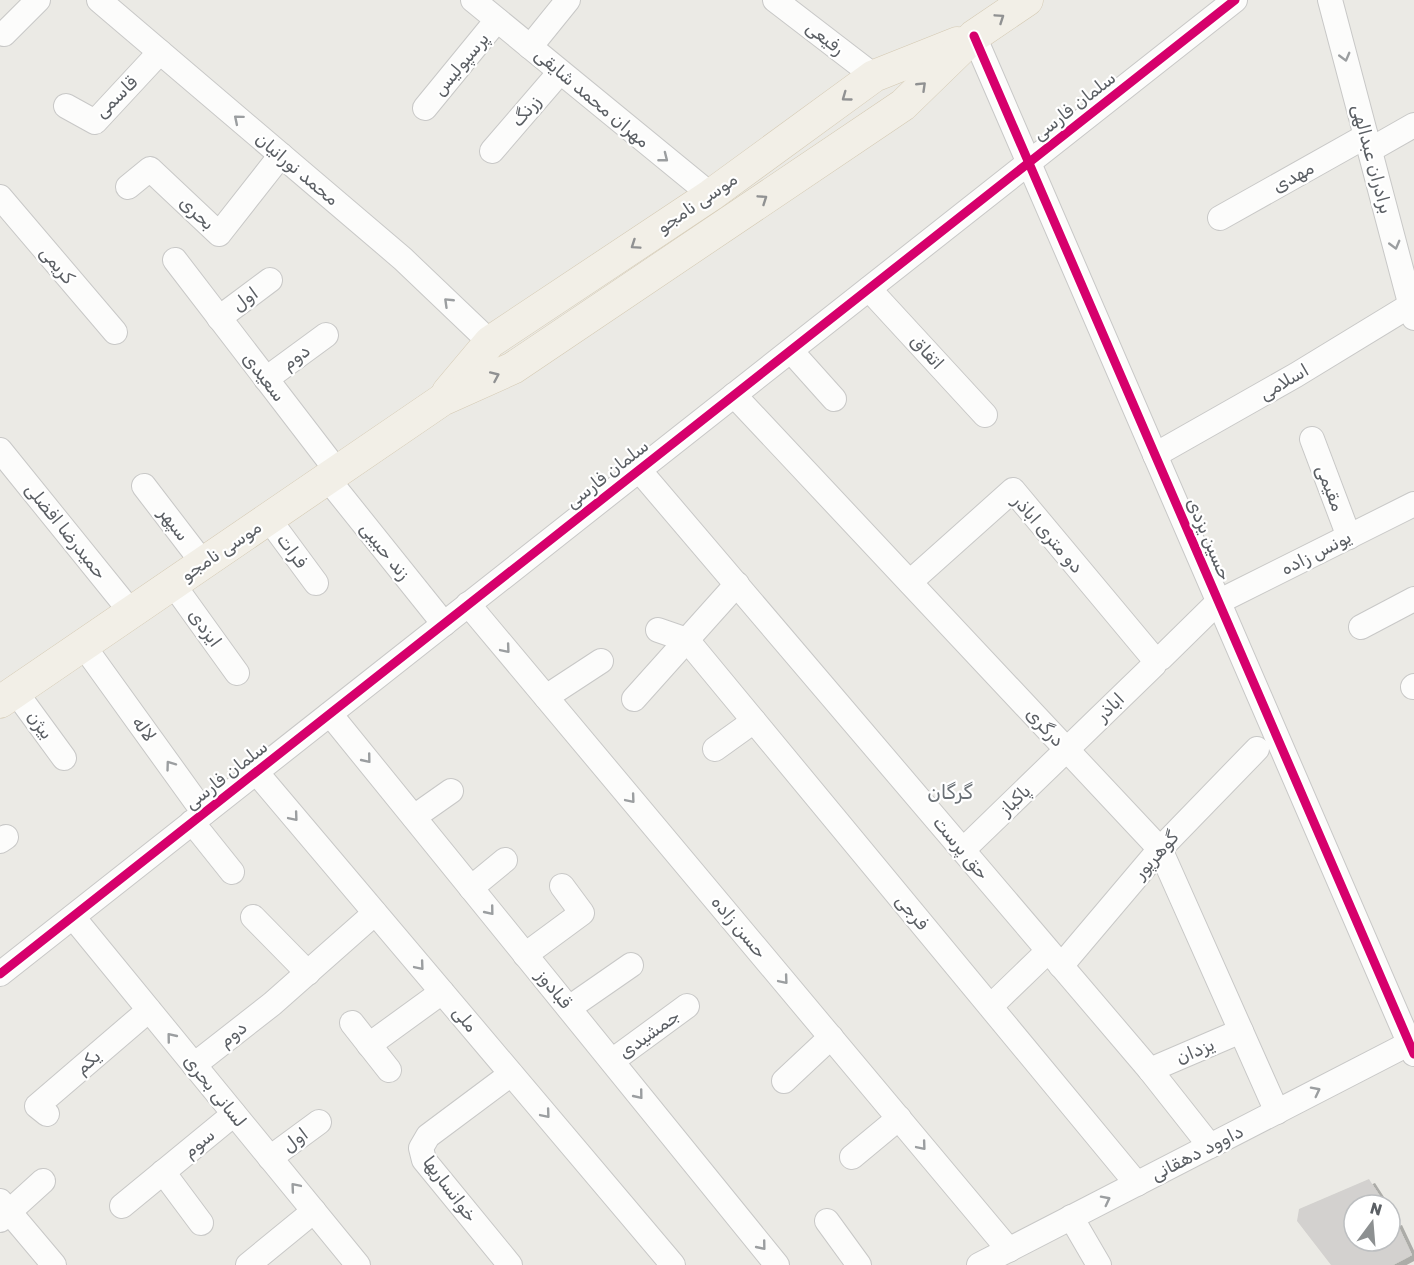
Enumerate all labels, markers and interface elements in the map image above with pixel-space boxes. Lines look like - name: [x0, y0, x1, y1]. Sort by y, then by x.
- one-way arrow: [993, 14, 1004, 25]
- street label: رفیعی: [801, 16, 849, 60]
- street label: پرسپولیس: [428, 28, 495, 101]
- street label: مهران محمد شایقی: [530, 43, 654, 153]
- one-way arrow: [1337, 51, 1350, 61]
- street label: سلمان فارسی: [1028, 67, 1120, 145]
- street label: قاسمی: [90, 71, 142, 123]
- one-way arrow: [914, 83, 925, 94]
- one-way arrow: [841, 90, 852, 101]
- street label: زرنگ: [507, 91, 546, 131]
- street label: برادران عبدالهی: [1347, 102, 1397, 216]
- one-way arrow: [234, 115, 245, 126]
- street label: محمد نورانیان: [251, 128, 343, 210]
- one-way arrow: [657, 150, 668, 161]
- street label: مهدی: [1268, 157, 1318, 197]
- street label: موسی نامجو: [652, 168, 742, 238]
- street label: بحری: [175, 191, 219, 235]
- one-way arrow: [756, 195, 767, 206]
- one-way arrow: [630, 238, 641, 249]
- one-way arrow: [1387, 240, 1400, 250]
- street label: کریمی: [35, 242, 79, 288]
- street label: اول: [228, 282, 262, 316]
- one-way arrow: [445, 298, 455, 309]
- street label: اتفاق: [905, 330, 949, 374]
- street label: دوم: [278, 340, 314, 374]
- street label: سعیدی: [238, 348, 290, 406]
- street label: اسلامی: [1255, 359, 1313, 405]
- one-way arrow: [489, 371, 500, 383]
- street label: سلمان فارسی: [561, 435, 653, 513]
- street label: مقیمی: [1311, 462, 1349, 514]
- street label: حمیدرضا افضلی: [20, 478, 112, 584]
- street label: دو متری اباذر: [1007, 490, 1088, 578]
- street label: حسین یزدی: [1182, 494, 1236, 584]
- street label: سپهر: [153, 502, 194, 546]
- street label: موسی نامجو: [176, 516, 266, 586]
- street label: زند حبیبی: [355, 518, 415, 584]
- street label: یونس زاده: [1277, 526, 1355, 580]
- street label: فرات: [272, 529, 312, 573]
- street label: ایزدی: [184, 605, 226, 651]
- one-way arrow: [499, 642, 510, 653]
- street label: اباذر: [1090, 688, 1129, 726]
- street label: درگری: [1021, 703, 1069, 751]
- street label: بیژن: [22, 706, 58, 744]
- street label: لاله: [127, 712, 161, 746]
- street label: سلمان فارسی: [180, 736, 272, 814]
- one-way arrow: [359, 753, 370, 764]
- one-way arrow: [166, 761, 177, 772]
- district label: گرگان: [927, 780, 973, 804]
- street label: پاکباز: [994, 780, 1036, 822]
- one-way arrow: [624, 792, 635, 803]
- one-way arrow: [287, 810, 298, 821]
- street label: حق پرست: [927, 812, 994, 885]
- street label: گوهرپور: [1128, 827, 1184, 885]
- street label: فرجی: [891, 889, 933, 935]
- street label: حسن زاده: [706, 891, 772, 963]
- one-way arrow: [482, 904, 493, 915]
- one-way arrow: [413, 959, 424, 970]
- street label: قبادوز: [531, 964, 576, 1013]
- one-way arrow: [776, 973, 787, 984]
- street label: ملی: [448, 1001, 482, 1037]
- street label: جمشیدی: [614, 1005, 684, 1063]
- street label: دوم: [215, 1016, 251, 1052]
- one-way arrow: [167, 1032, 178, 1043]
- street label: یزدان: [1173, 1033, 1218, 1069]
- street label: یکم: [71, 1045, 106, 1080]
- street label: لسانی بحری: [179, 1050, 251, 1132]
- one-way arrow: [1310, 1087, 1321, 1098]
- one-way arrow: [632, 1088, 643, 1099]
- one-way arrow: [538, 1107, 549, 1118]
- street label: داوود دهقانی: [1147, 1120, 1247, 1186]
- street label: اول: [278, 1123, 312, 1157]
- street label: سوم: [179, 1124, 219, 1162]
- one-way arrow: [915, 1139, 926, 1150]
- street label: خوانساریها: [418, 1152, 482, 1226]
- one-way arrow: [291, 1183, 302, 1194]
- north arrow: [1342, 1193, 1402, 1253]
- one-way arrow: [1099, 1195, 1110, 1207]
- text: N: [1368, 1198, 1384, 1220]
- one-way arrow: [754, 1239, 765, 1250]

